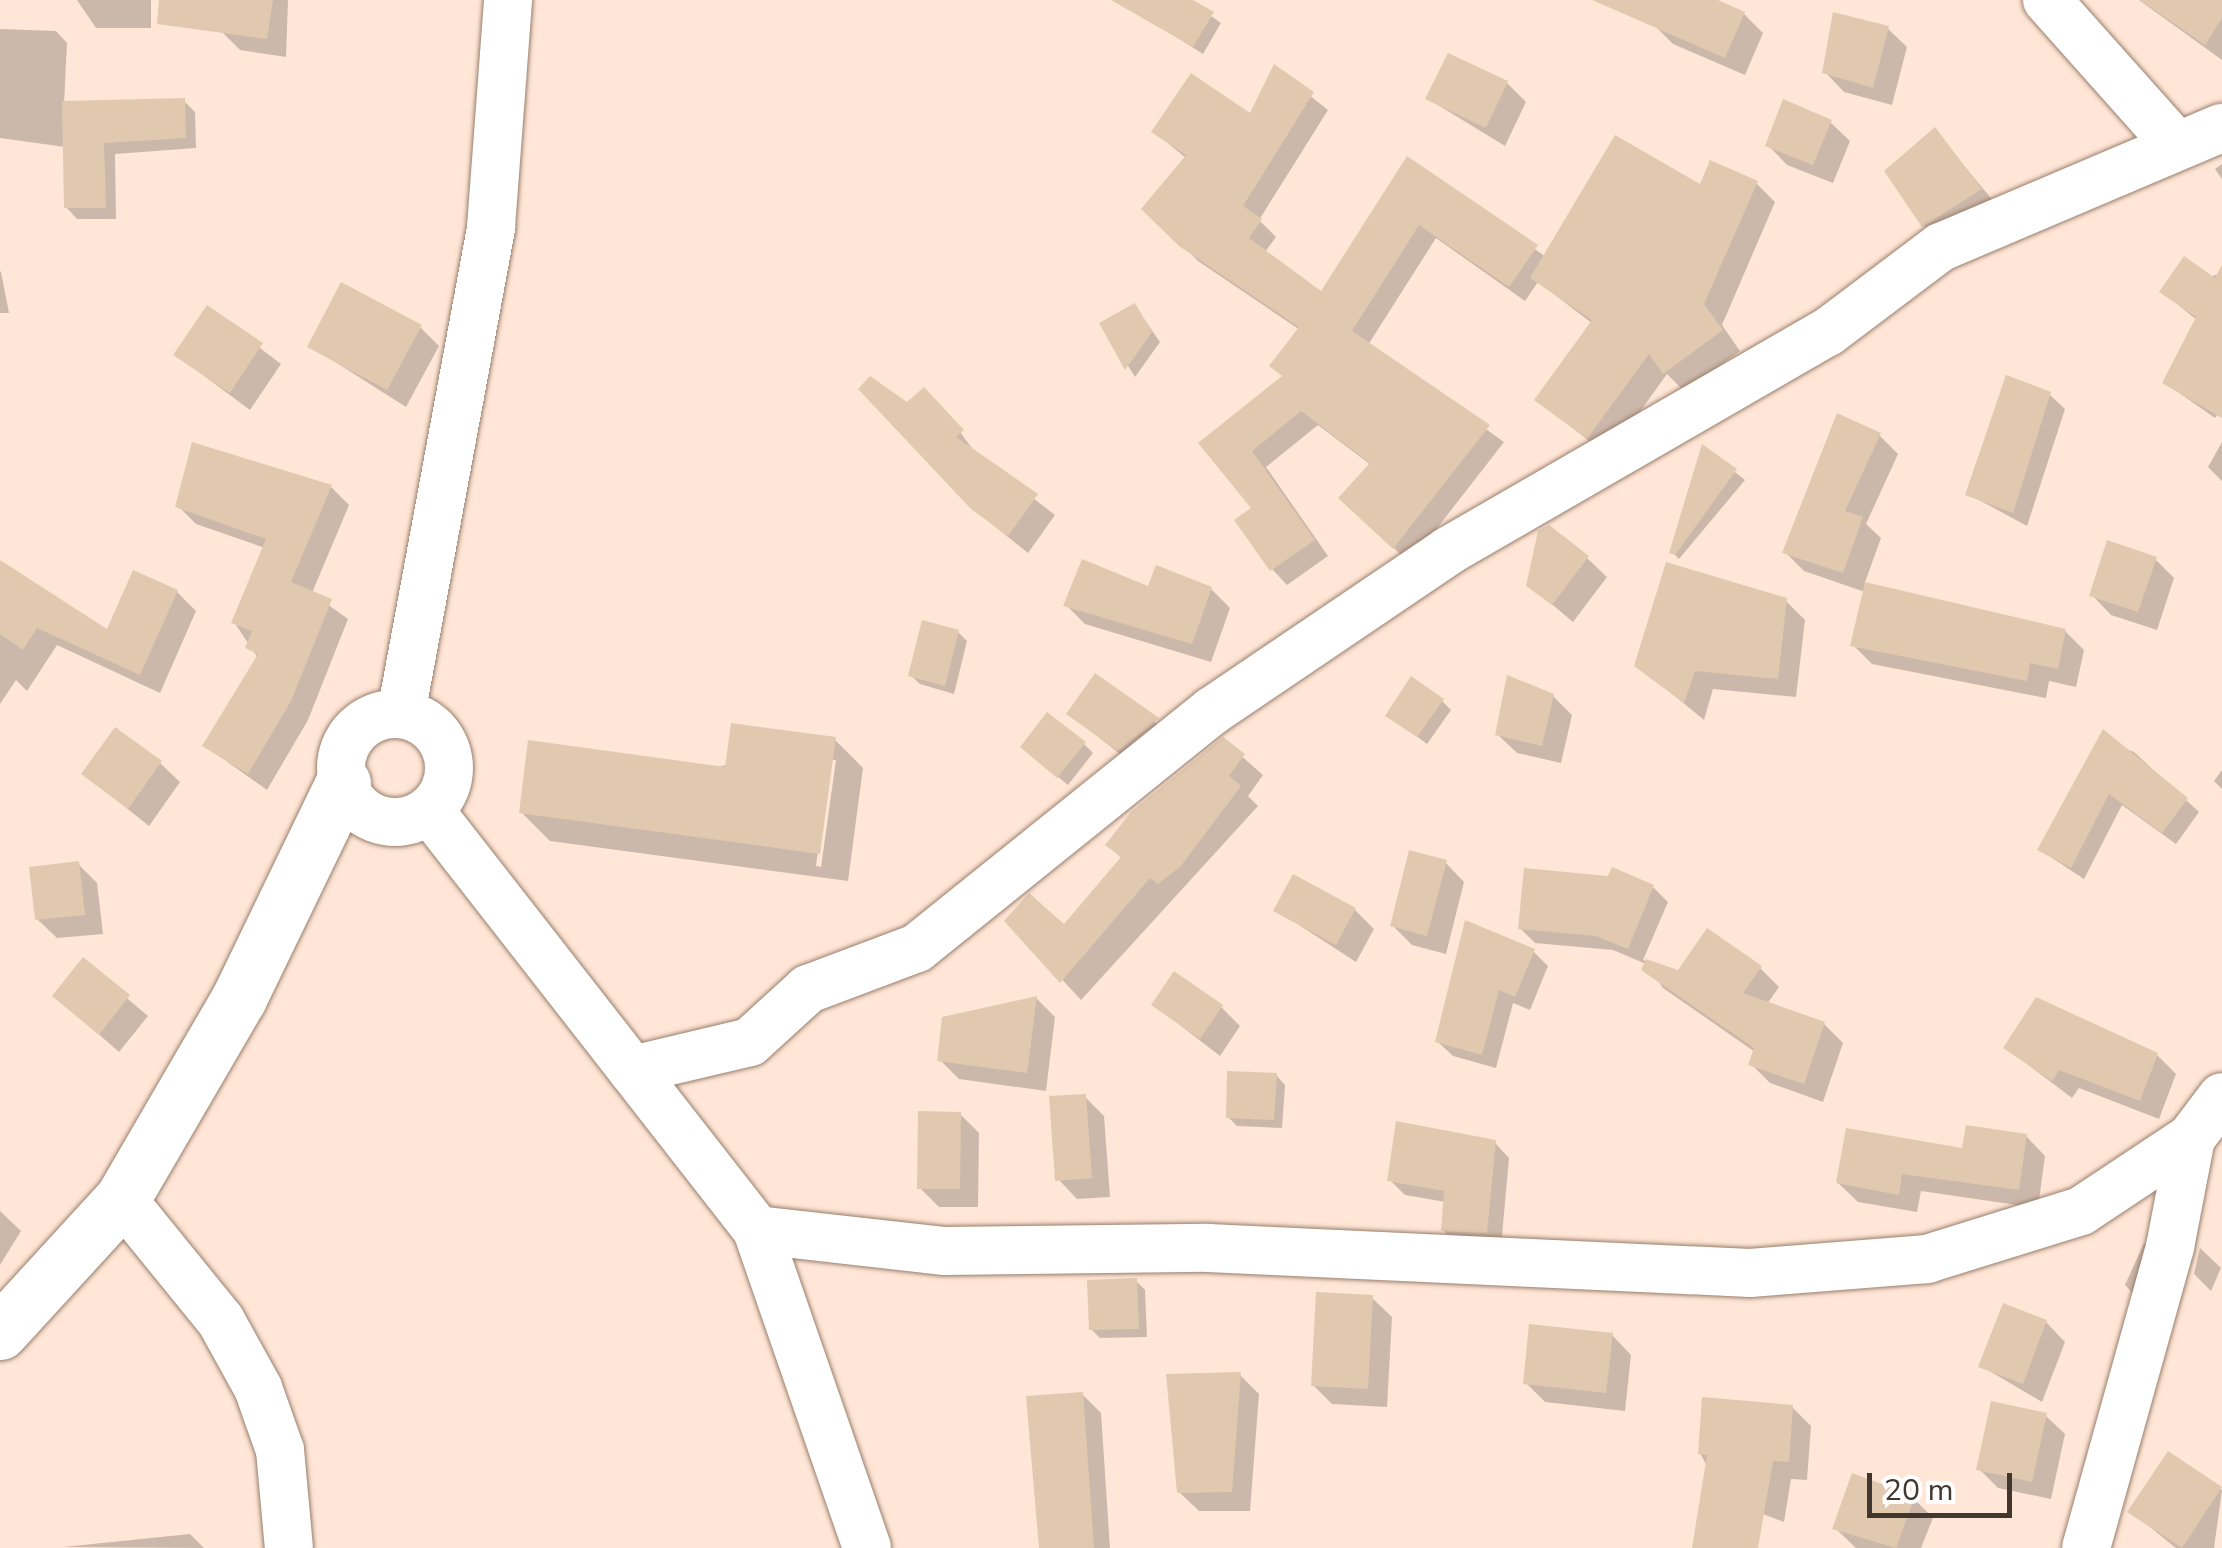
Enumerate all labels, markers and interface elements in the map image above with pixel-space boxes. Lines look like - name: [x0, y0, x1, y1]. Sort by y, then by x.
- scale bar: [1872, 1453, 2017, 1515]
- text: 20 m: [1884, 1470, 1953, 1511]

